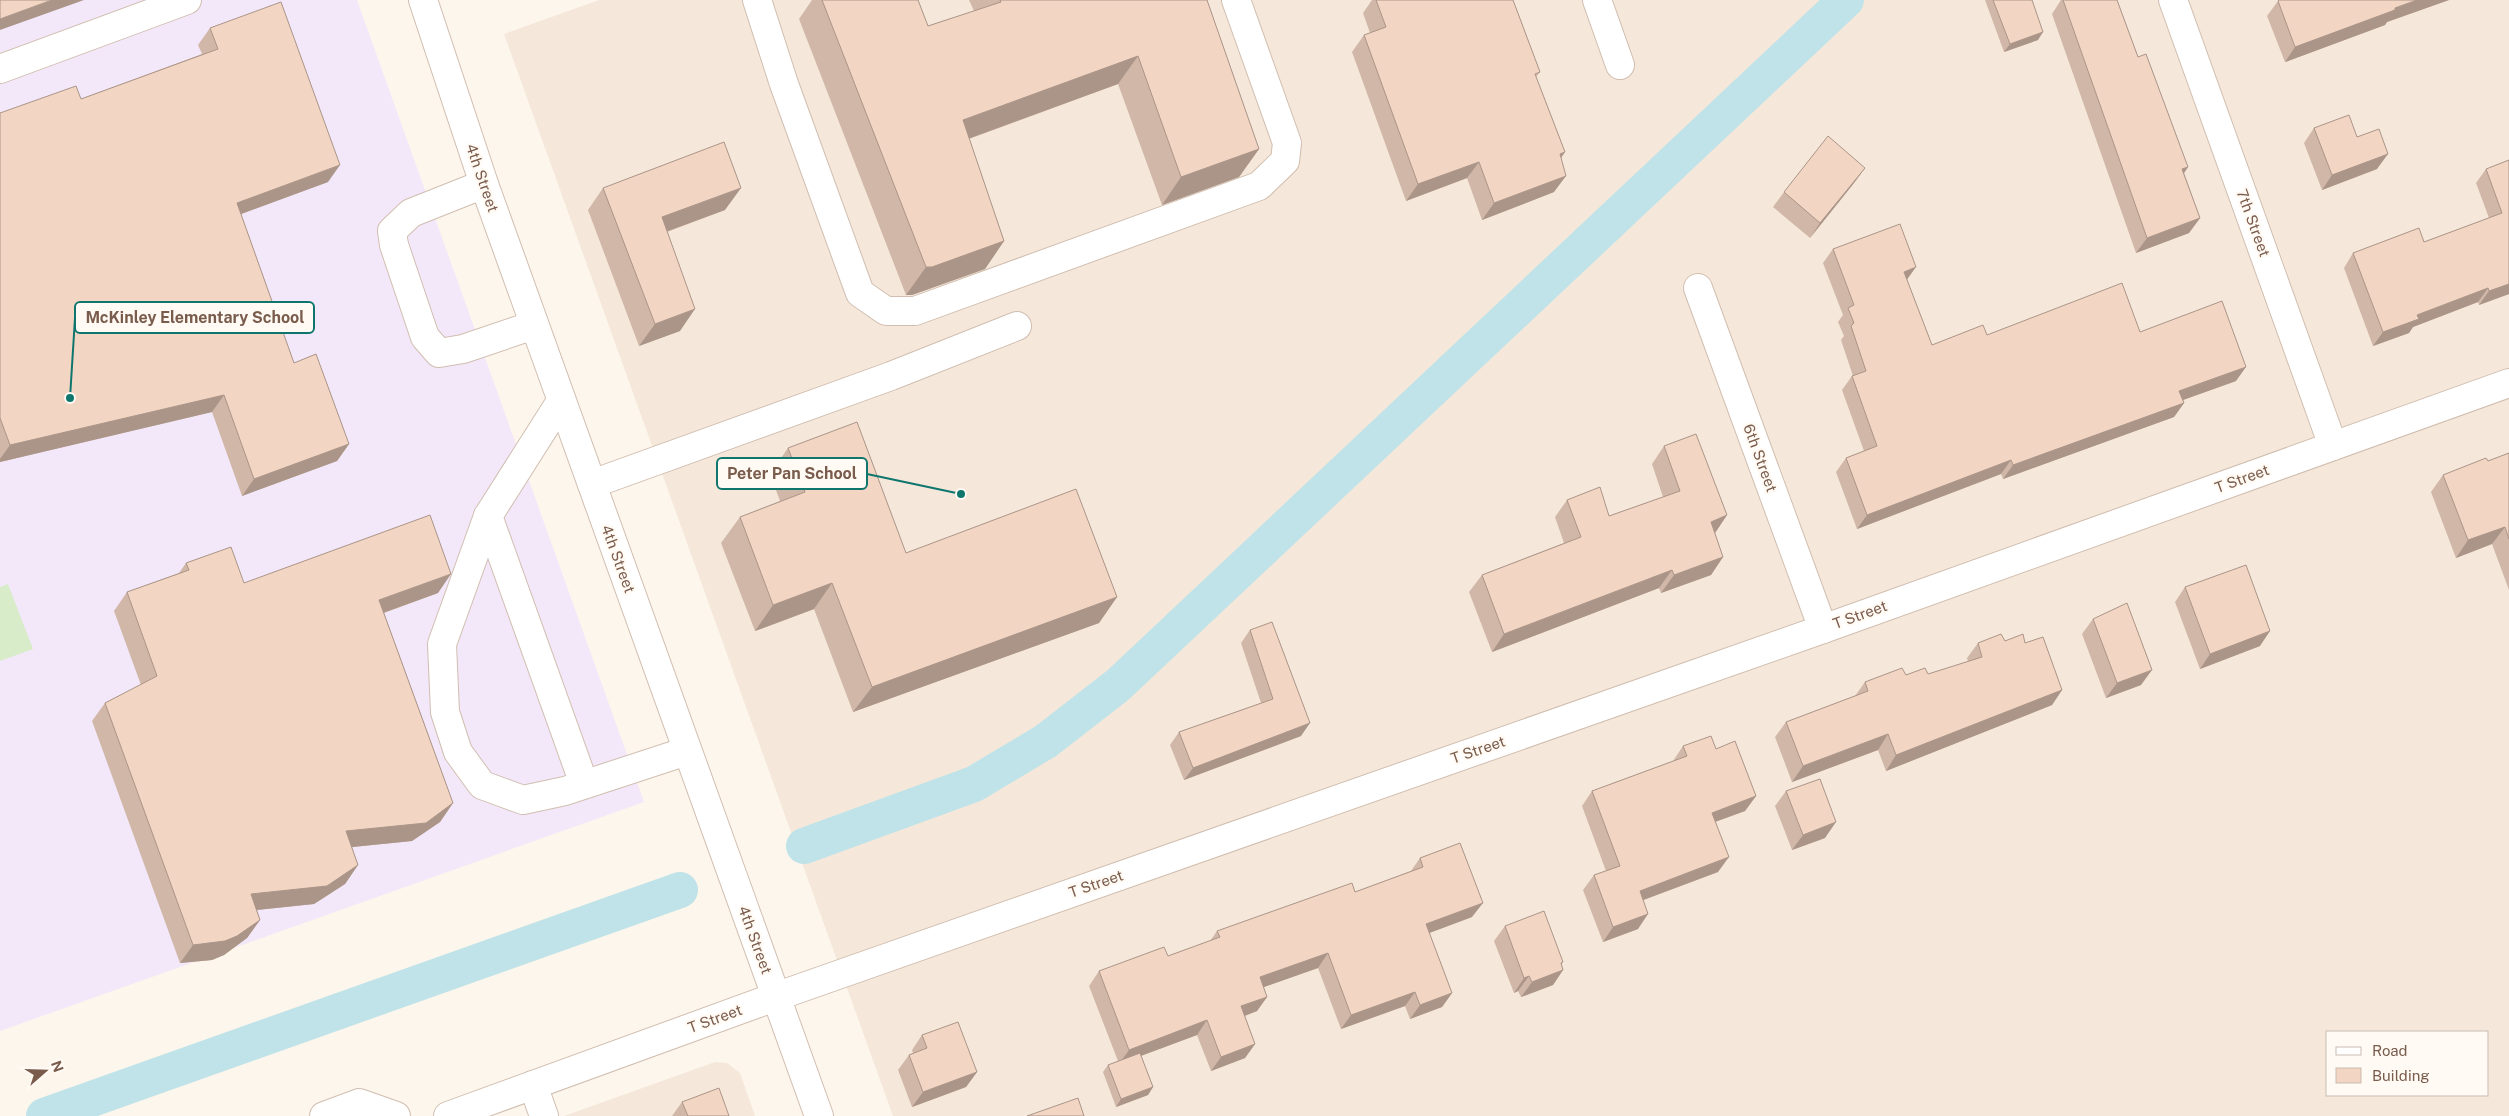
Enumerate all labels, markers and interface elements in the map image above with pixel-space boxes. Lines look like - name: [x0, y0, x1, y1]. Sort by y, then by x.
- street label: 4th Street: [463, 141, 502, 214]
- street label: 7th Street: [2233, 187, 2274, 259]
- callout: McKinley Elementary School: [75, 302, 314, 333]
- text: McKinley Elementary School: [85, 308, 305, 327]
- street label: 6th Street: [1740, 421, 1781, 494]
- callout: Peter Pan School: [717, 458, 867, 489]
- street label: T Street: [2212, 461, 2271, 496]
- text: Peter Pan School: [727, 464, 857, 483]
- street label: 4th Street: [598, 522, 639, 595]
- street label: T Street: [1830, 597, 1889, 632]
- street label: T Street: [1448, 732, 1507, 767]
- street label: T Street: [1066, 866, 1125, 901]
- street label: 4th Street: [735, 903, 776, 976]
- street label: T Street: [685, 1001, 744, 1036]
- legend: [2326, 1031, 2489, 1096]
- text: Road: [2372, 1042, 2408, 1059]
- north arrow: [20, 1046, 70, 1096]
- text: N: [48, 1059, 67, 1074]
- text: Building: [2372, 1067, 2430, 1084]

